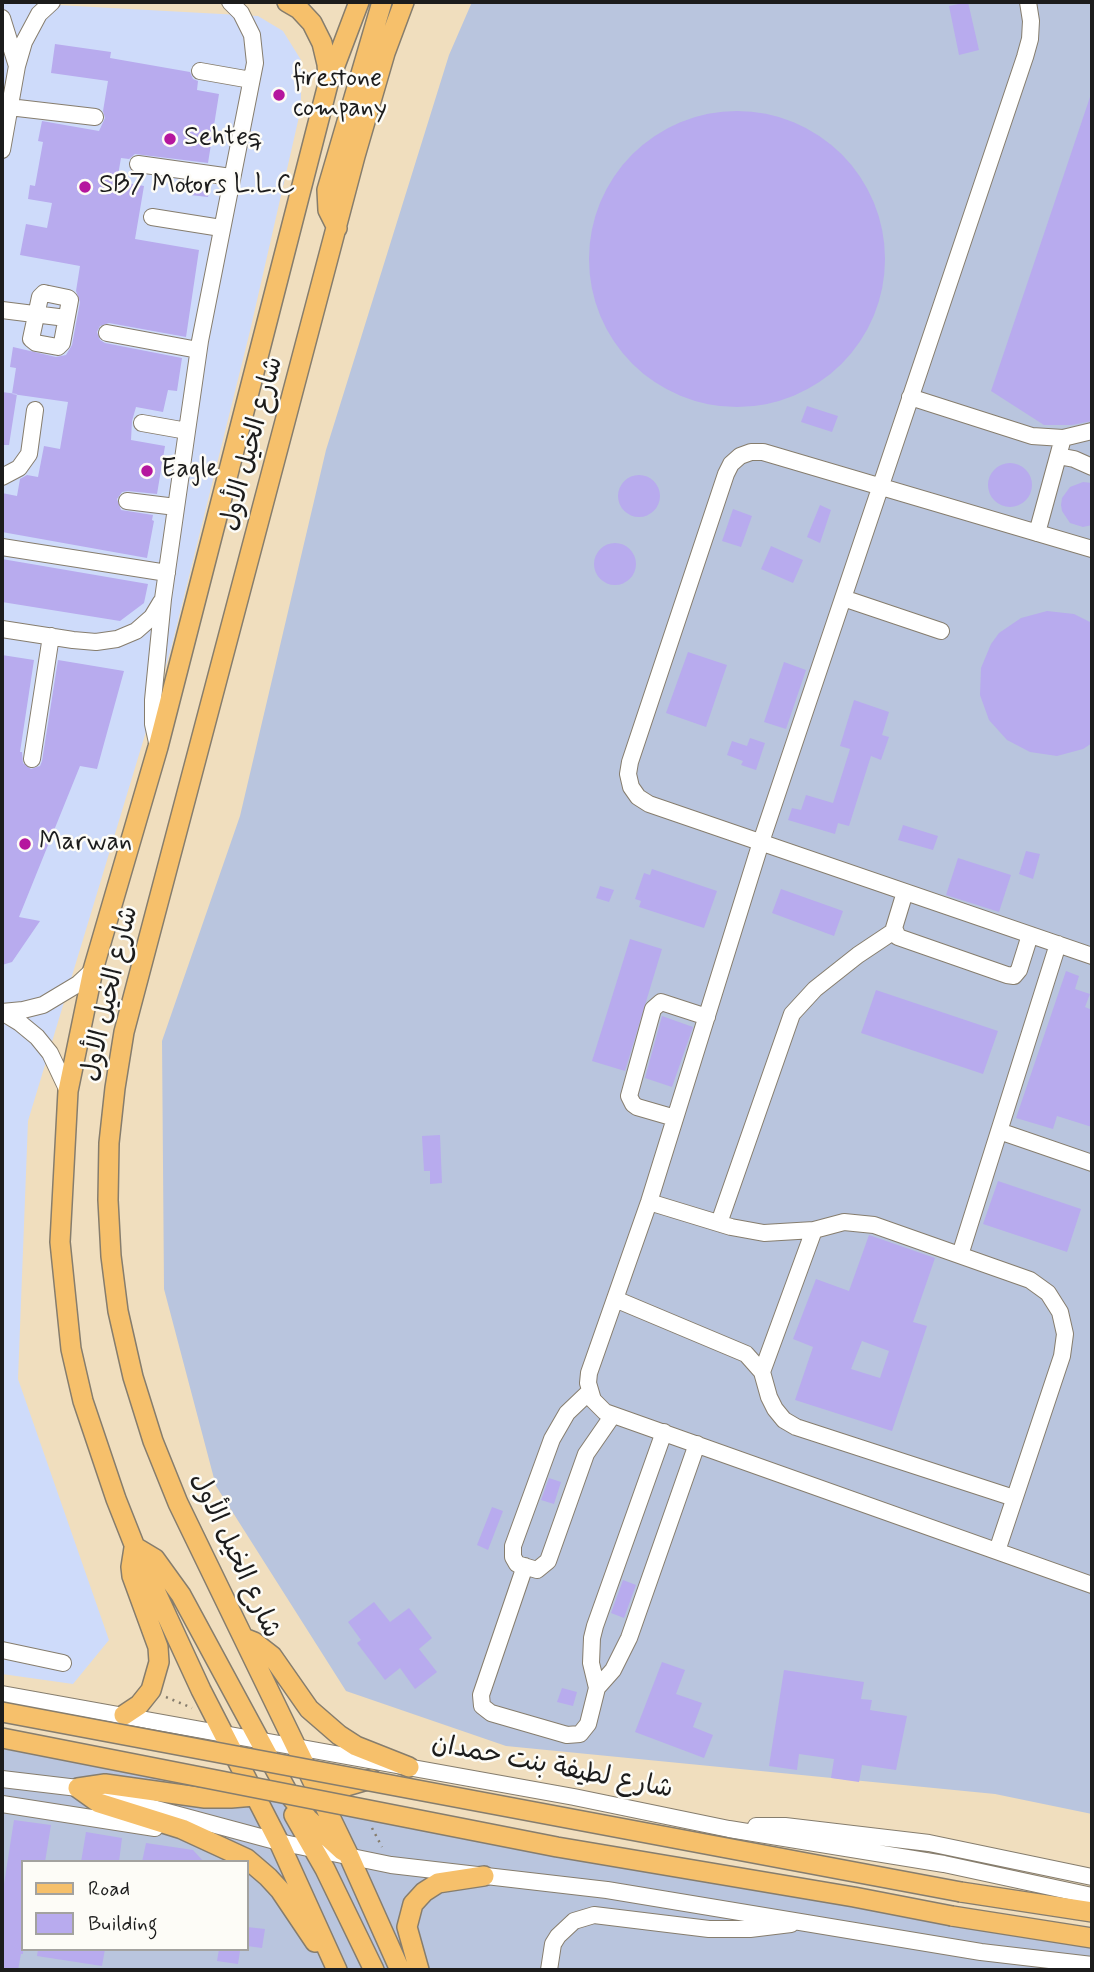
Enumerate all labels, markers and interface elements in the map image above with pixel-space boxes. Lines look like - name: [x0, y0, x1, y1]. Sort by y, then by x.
- place label: firestone company: [293, 64, 387, 126]
- marker: firestone company: [271, 87, 287, 103]
- place label: Sehteq: [184, 123, 262, 155]
- marker: Sehteq: [162, 131, 178, 147]
- place label: SB7 Motors L.L.C: [99, 171, 295, 203]
- marker: SB7 Motors L.L.C: [77, 179, 93, 195]
- street label: شارع الخيل الأول: [215, 354, 291, 534]
- place label: Eagle: [161, 455, 219, 487]
- marker: Eagle: [139, 463, 155, 479]
- place label: Marwan: [39, 828, 132, 860]
- marker: Marwan: [17, 836, 33, 852]
- street label: شارع الخيل الأول: [76, 903, 146, 1085]
- street label: شارع الخيل الأول: [182, 1468, 286, 1644]
- street label: شارع لطيفة بنت حمدان: [429, 1729, 675, 1807]
- legend: [21, 1860, 248, 1951]
- text: Road: [88, 1875, 130, 1903]
- text: Building: [88, 1910, 158, 1938]

